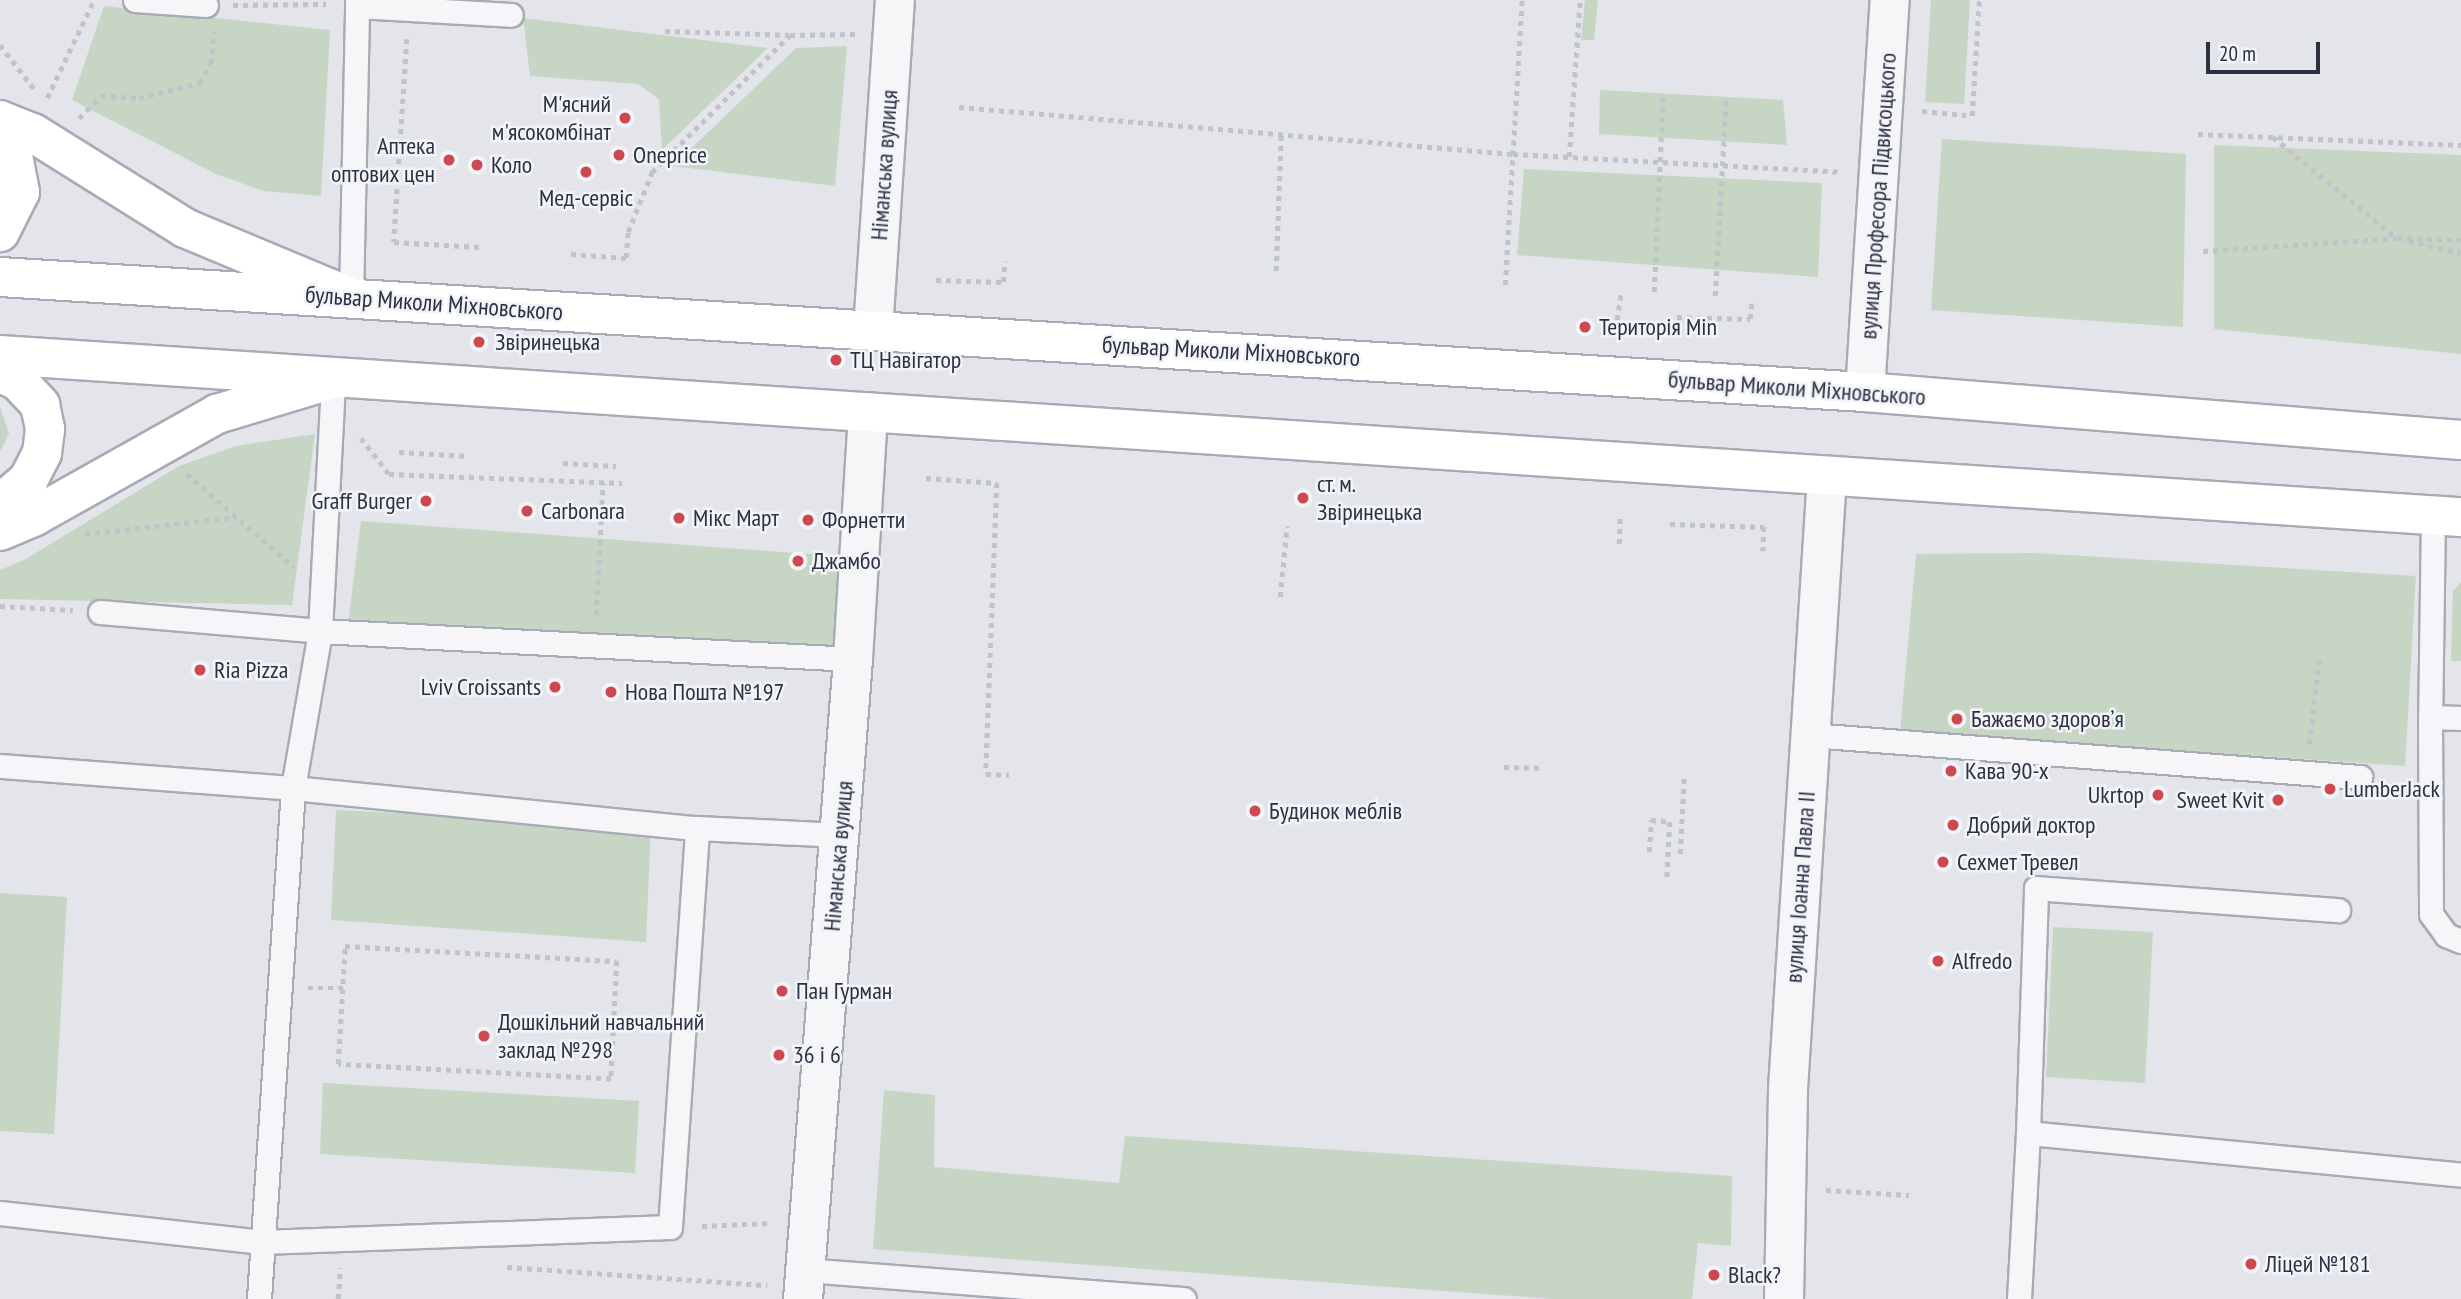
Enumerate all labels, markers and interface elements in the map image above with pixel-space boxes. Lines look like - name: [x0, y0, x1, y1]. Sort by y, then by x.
- scale bar: [2209, 28, 2323, 72]
- text: 20 m: [2219, 40, 2256, 67]
- street label: вулиця Професора Підвисоцького: [1854, 52, 1902, 340]
- street label: Німанська вулиця: [864, 89, 904, 241]
- place label: М'ясний м'ясокомбінат: [492, 90, 611, 146]
- marker: М'ясний м'ясокомбінат: [617, 110, 633, 126]
- place label: Аптека оптових цен: [330, 132, 435, 188]
- place label: Oneprice: [633, 141, 707, 169]
- marker: Oneprice: [611, 147, 627, 163]
- place label: Коло: [491, 151, 532, 179]
- marker: Аптека оптових цен: [441, 152, 457, 168]
- marker: Коло: [469, 157, 485, 173]
- marker: Мед-сервіс: [578, 164, 594, 180]
- place label: Мед-сервіс: [539, 184, 633, 212]
- street label: бульвар Миколи Міхновського: [304, 280, 564, 326]
- place label: Територія Min: [1599, 313, 1717, 341]
- marker: Територія Min: [1577, 319, 1593, 335]
- place label: Звіринецька: [495, 328, 600, 356]
- street label: бульвар Миколи Міхновського: [1101, 330, 1361, 372]
- marker: Звіринецька: [469, 332, 489, 352]
- place label: ТЦ Навігатор: [850, 346, 961, 374]
- marker: ТЦ Навігатор: [828, 352, 844, 368]
- street label: бульвар Миколи Міхновського: [1667, 365, 1927, 411]
- place label: ст. м. Звіринецька: [1317, 470, 1422, 526]
- place label: Graff Burger: [311, 487, 412, 515]
- marker: ст. м. Звіринецька: [1295, 490, 1311, 506]
- marker: Graff Burger: [418, 493, 434, 509]
- place label: Carbonara: [541, 497, 625, 525]
- marker: Carbonara: [519, 503, 535, 519]
- place label: Мікс Март: [693, 504, 779, 532]
- place label: Форнетти: [822, 506, 905, 534]
- marker: Мікс Март: [671, 510, 687, 526]
- marker: Форнетти: [800, 512, 816, 528]
- place label: Джамбо: [812, 547, 881, 575]
- marker: Джамбо: [790, 553, 806, 569]
- place label: Ria Pizza: [214, 656, 288, 684]
- marker: Ria Pizza: [192, 662, 208, 678]
- place label: Lviv Croissants: [420, 673, 541, 701]
- place label: Нова Пошта №197: [625, 678, 784, 706]
- marker: Lviv Croissants: [547, 679, 563, 695]
- marker: Нова Пошта №197: [603, 684, 619, 700]
- place label: Бажаємо здоровʼя: [1971, 705, 2124, 733]
- marker: Бажаємо здоровʼя: [1949, 711, 1965, 727]
- place label: Кава 90-х: [1965, 757, 2049, 785]
- marker: Кава 90-х: [1943, 763, 1959, 779]
- place label: LumberJack: [2344, 775, 2440, 803]
- street label: Німанська вулиця: [817, 780, 859, 932]
- place label: Ukrtop: [2088, 781, 2144, 809]
- marker: LumberJack: [2322, 781, 2338, 797]
- place label: Sweet Kvit: [2177, 786, 2264, 814]
- marker: Ukrtop: [2150, 787, 2166, 803]
- street label: вулиця Іоанна Павла II: [1779, 790, 1821, 984]
- marker: Sweet Kvit: [2270, 792, 2286, 808]
- place label: Будинок меблів: [1269, 797, 1402, 825]
- marker: Будинок меблів: [1247, 803, 1263, 819]
- place label: Добрий доктор: [1967, 811, 2095, 839]
- marker: Добрий доктор: [1945, 817, 1961, 833]
- place label: Сехмет Тревел: [1957, 848, 2080, 876]
- marker: Сехмет Тревел: [1935, 854, 1951, 870]
- place label: Alfredo: [1952, 947, 2012, 975]
- marker: Alfredo: [1930, 953, 1946, 969]
- place label: Пан Гурман: [796, 977, 892, 1005]
- marker: Пан Гурман: [774, 983, 790, 999]
- place label: Дошкільний навчальний заклад №298: [498, 1008, 704, 1064]
- marker: Дошкільний навчальний заклад №298: [476, 1028, 492, 1044]
- place label: 36 і 6: [793, 1041, 841, 1069]
- marker: 36 і 6: [771, 1047, 787, 1063]
- place label: Ліцей №181: [2265, 1250, 2371, 1278]
- marker: Ліцей №181: [2243, 1256, 2259, 1272]
- place label: Black?: [1728, 1261, 1781, 1289]
- marker: Black?: [1706, 1267, 1722, 1283]

